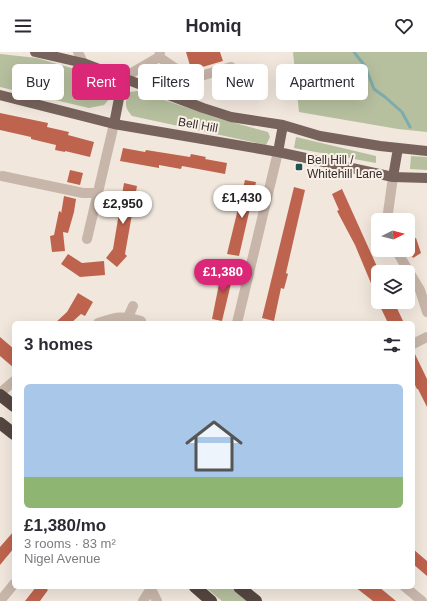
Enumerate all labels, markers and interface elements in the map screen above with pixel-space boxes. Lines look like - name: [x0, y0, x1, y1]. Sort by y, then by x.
- icon: menu: [12, 15, 34, 37]
- icon: heart: [393, 15, 415, 37]
- text: Homiq: [186, 16, 242, 36]
- chip: Buy: [12, 64, 64, 100]
- chip: Rent: [72, 64, 130, 100]
- chip: Filters: [138, 64, 204, 100]
- chip: New: [212, 64, 268, 100]
- chip: Apartment: [276, 64, 368, 100]
- street label: Bell Hill: [177, 115, 219, 135]
- place label: Bell Hill / Whitehill Lane: [307, 153, 383, 181]
- marker: Bell Hill / Whitehill Lane: [294, 162, 304, 172]
- pin: £1,430: [209, 185, 275, 219]
- text: £1,430: [222, 190, 262, 205]
- pin: £2,950: [90, 191, 156, 225]
- text: £2,950: [103, 196, 143, 211]
- north arrow: [371, 213, 415, 257]
- map controls: [371, 213, 415, 309]
- pin: £1,380: [190, 259, 256, 293]
- text: £1,380: [203, 264, 243, 279]
- button: layers: [371, 265, 415, 309]
- icon: filters: [381, 334, 403, 356]
- text: 3 homes: [24, 335, 93, 354]
- icon: home: [178, 410, 250, 482]
- text: £1,380/mo: [24, 516, 106, 535]
- text: 3 rooms · 83 m²: [24, 536, 116, 551]
- text: Nigel Avenue: [24, 551, 100, 566]

